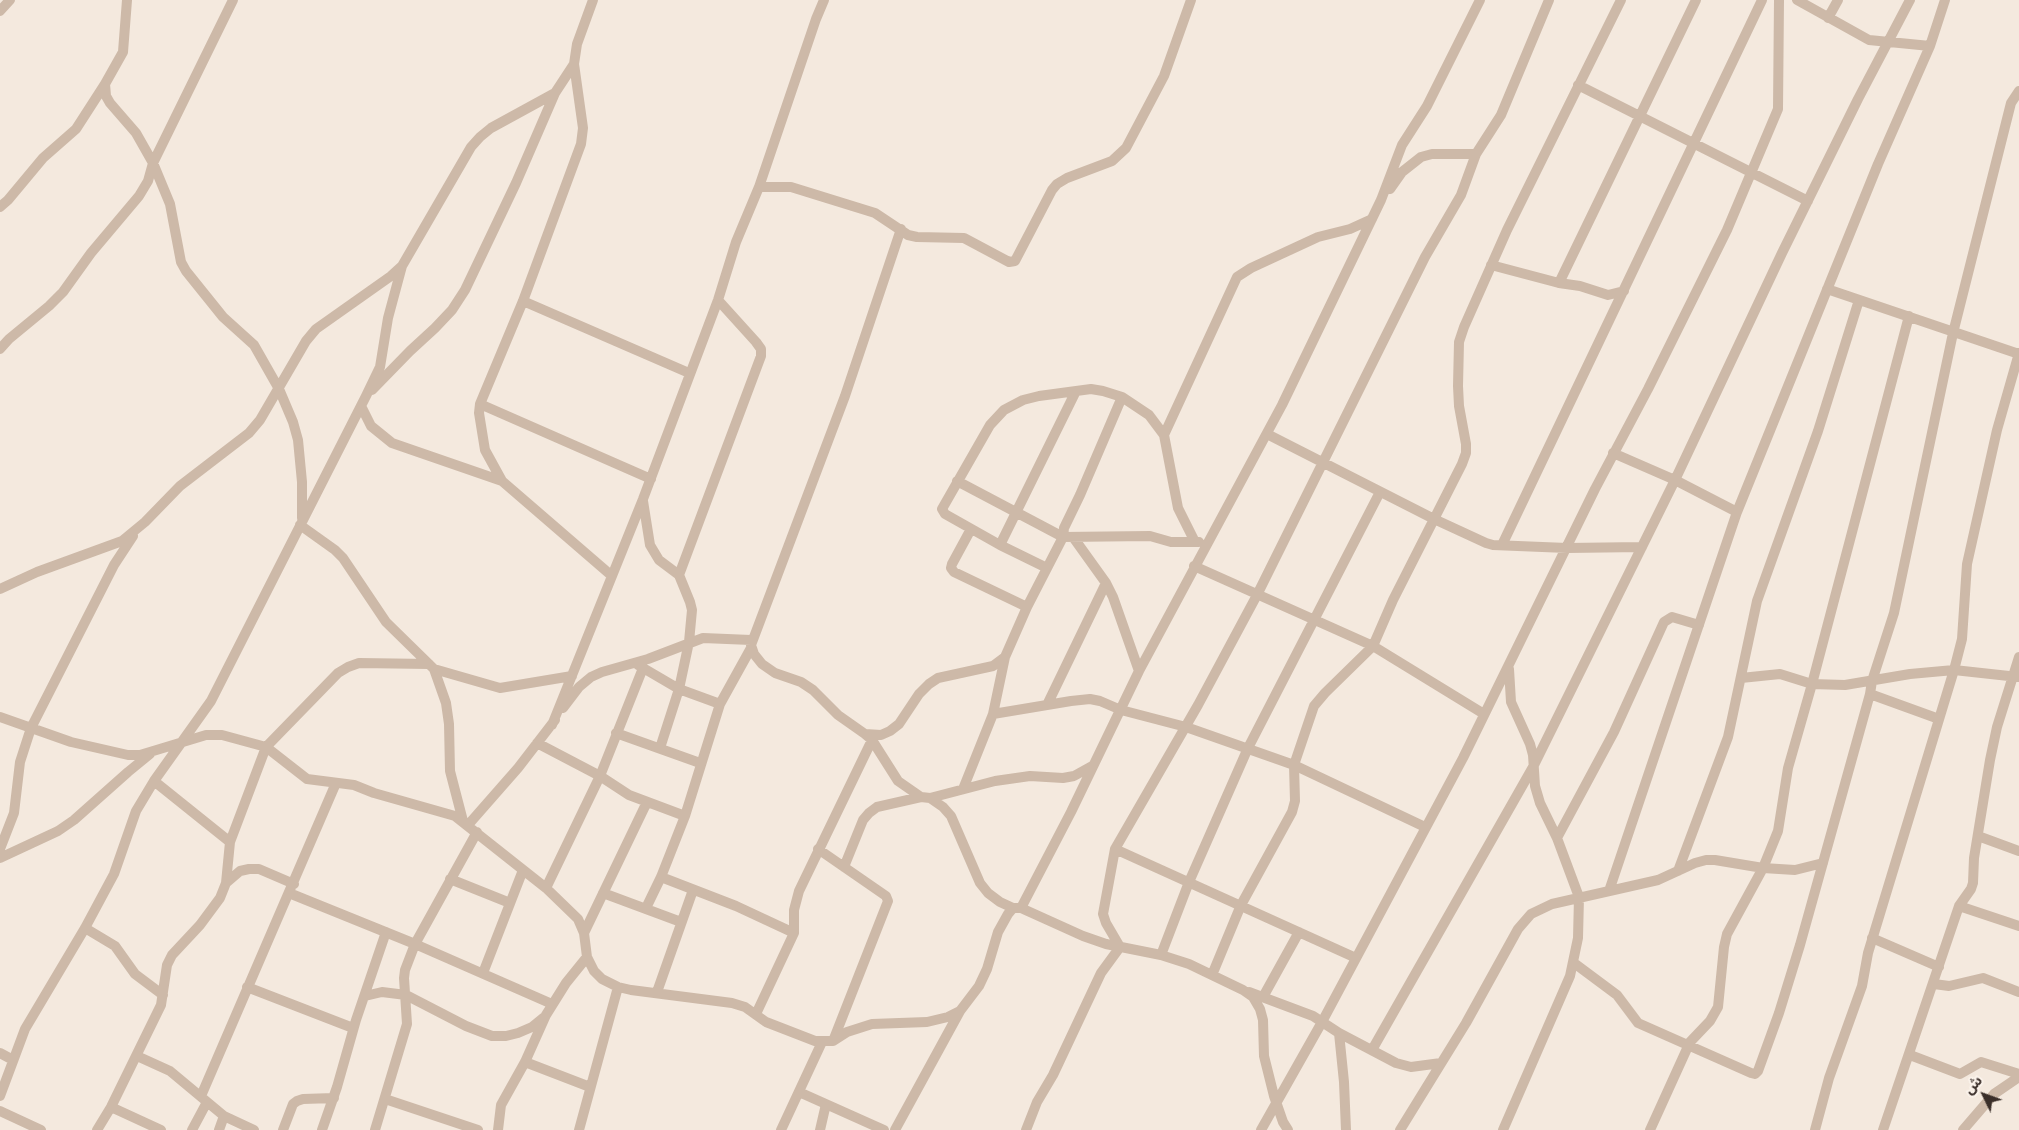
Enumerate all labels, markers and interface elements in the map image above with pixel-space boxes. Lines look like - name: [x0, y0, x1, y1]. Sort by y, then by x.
- north arrow: [1959, 1070, 2009, 1120]
- text: ش: [1960, 1072, 1985, 1097]

